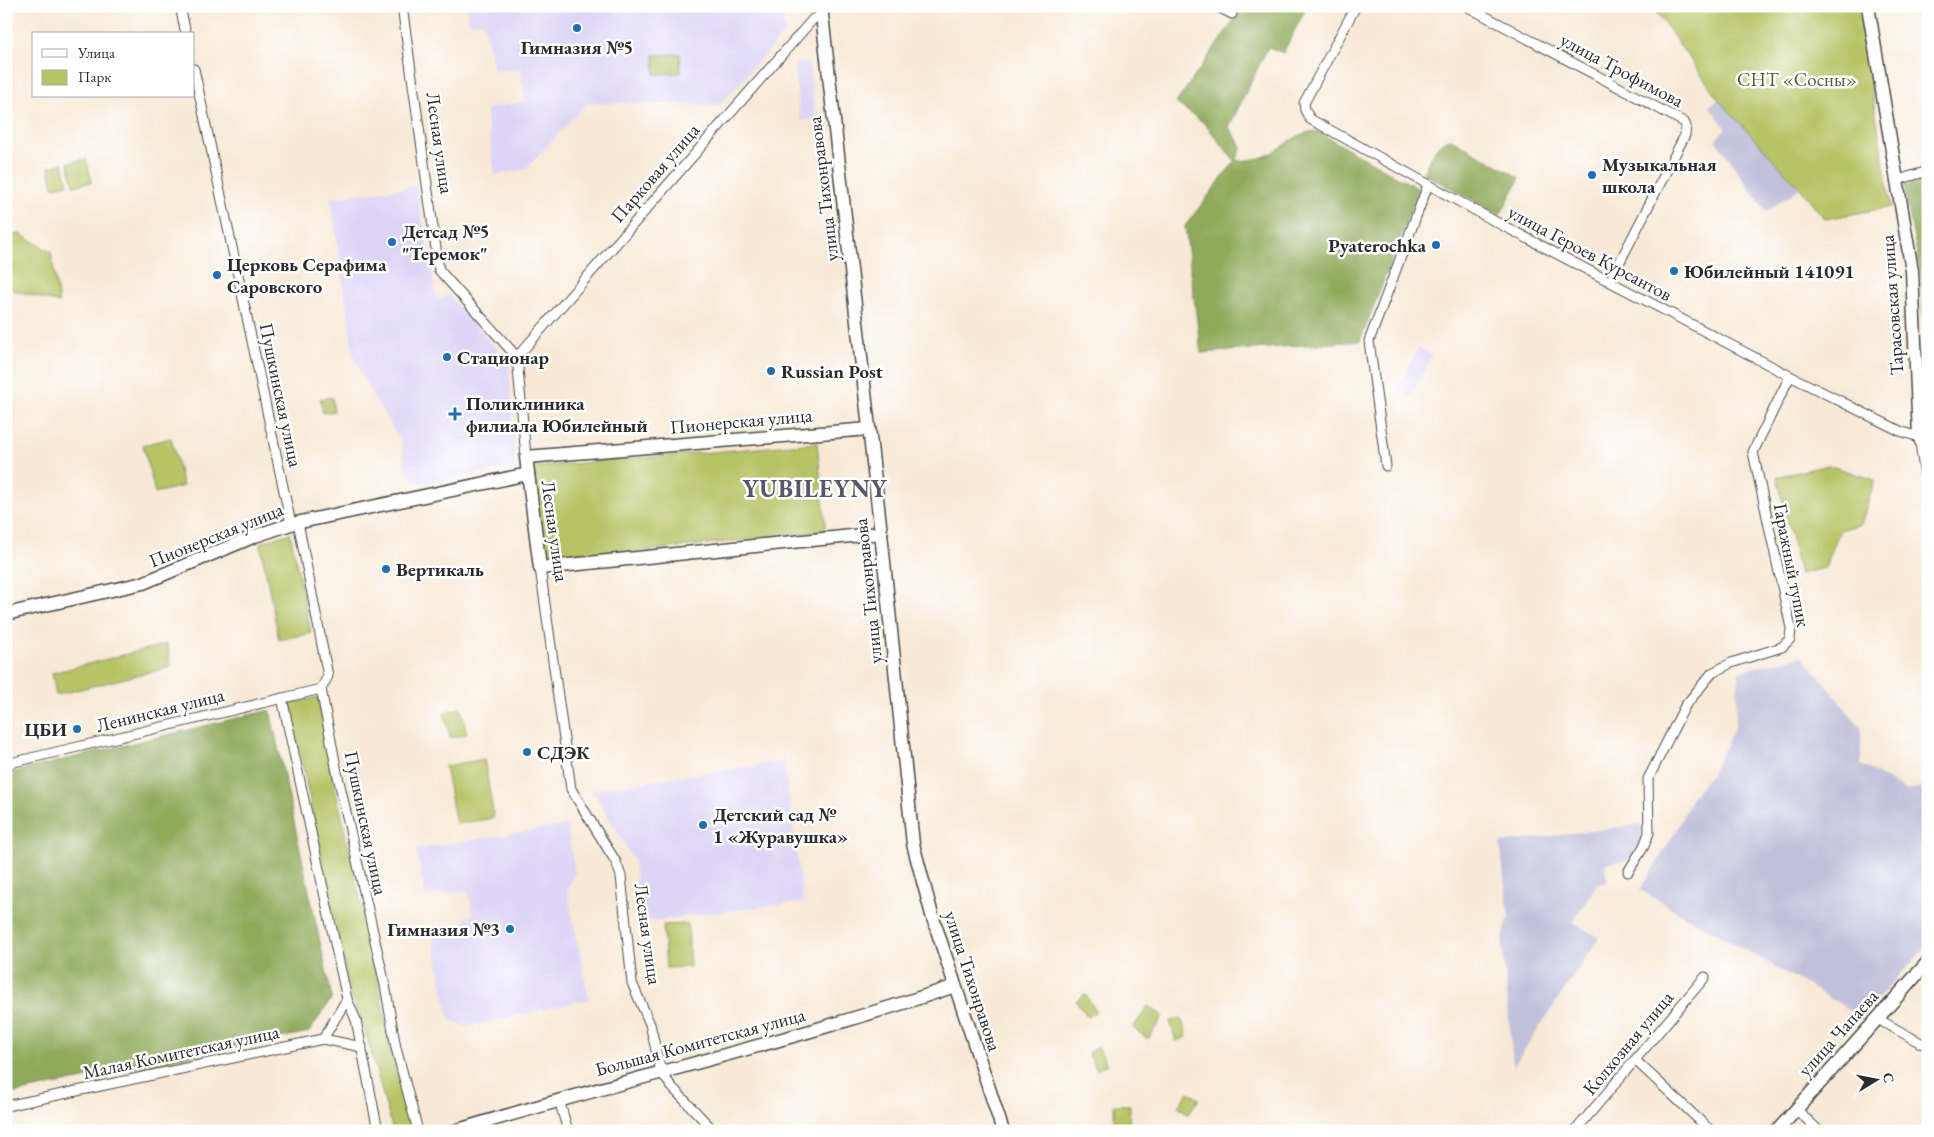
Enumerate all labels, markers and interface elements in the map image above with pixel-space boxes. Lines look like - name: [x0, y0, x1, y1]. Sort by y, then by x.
- marker: Гимназия №5: [571, 22, 583, 34]
- street label: улица Трофимова: [1556, 27, 1688, 113]
- legend: [32, 32, 195, 98]
- place label: Гимназия №5: [521, 35, 633, 60]
- text: Улица: [77, 43, 115, 62]
- text: Парк: [78, 67, 111, 86]
- park label: СНТ «Сосны»: [1737, 67, 1857, 92]
- street label: Лесная улица: [421, 91, 460, 196]
- street label: улица Тихонравова: [802, 115, 844, 263]
- street label: Парковая улица: [605, 118, 705, 228]
- place label: Музыкальная школа: [1602, 152, 1717, 199]
- marker: Музыкальная школа: [1586, 169, 1598, 181]
- street label: улица Героев Курсантов: [1504, 199, 1676, 307]
- place label: Детсад №5 "Теремок": [402, 219, 490, 266]
- place label: Pyaterochka: [1328, 233, 1427, 258]
- street label: Тарасовская улица: [1875, 234, 1909, 376]
- marker: Детсад №5 "Теремок": [386, 236, 398, 248]
- marker: Pyaterochka: [1430, 239, 1442, 251]
- place label: Церковь Серафима Саровского: [227, 252, 387, 299]
- place label: Юбилейный 141091: [1684, 259, 1855, 284]
- marker: Юбилейный 141091: [1668, 265, 1680, 277]
- marker: Церковь Серафима Саровского: [211, 269, 223, 281]
- street label: Пушкинская улица: [254, 321, 309, 470]
- place label: Стационар: [457, 345, 549, 370]
- marker: Стационар: [441, 351, 453, 363]
- place label: Russian Post: [781, 359, 883, 384]
- marker: Russian Post: [765, 365, 777, 377]
- place label: Поликлиника филиала Юбилейный: [466, 391, 648, 438]
- street label: Пионерская улица: [669, 402, 814, 440]
- marker: Поликлиника филиала Юбилейный: [448, 407, 462, 421]
- district label: YUBILEYNY: [742, 473, 888, 504]
- street label: Лесная улица: [536, 479, 575, 584]
- street label: Пионерская улица: [145, 497, 287, 573]
- street label: Гаражный тупик: [1768, 501, 1816, 629]
- street label: улица Тихонравова: [848, 517, 888, 665]
- place label: Вертикаль: [396, 557, 484, 582]
- marker: Вертикаль: [380, 563, 392, 575]
- street label: Ленинская улица: [93, 682, 227, 738]
- place label: ЦБИ: [24, 717, 67, 742]
- marker: ЦБИ: [71, 723, 83, 735]
- place label: СДЭК: [537, 740, 590, 765]
- marker: СДЭК: [521, 746, 533, 758]
- street label: Пушкинская улица: [339, 749, 394, 898]
- place label: Детский сад № 1 «Журавушка»: [713, 802, 848, 849]
- marker: Детский сад № 1 «Журавушка»: [697, 819, 709, 831]
- street label: Лесная улица: [629, 882, 668, 987]
- street label: улица Тихонравова: [939, 908, 1008, 1055]
- place label: Гимназия №3: [387, 917, 500, 942]
- marker: Гимназия №3: [504, 923, 516, 935]
- street label: улица Чапаева: [1792, 984, 1884, 1082]
- street label: Колхозная улица: [1577, 985, 1679, 1100]
- street label: Большая Комитетская улица: [592, 1002, 808, 1082]
- street label: Малая Комитетская улица: [81, 1019, 282, 1085]
- north arrow: [1852, 1054, 1902, 1104]
- text: С: [1879, 1071, 1899, 1084]

